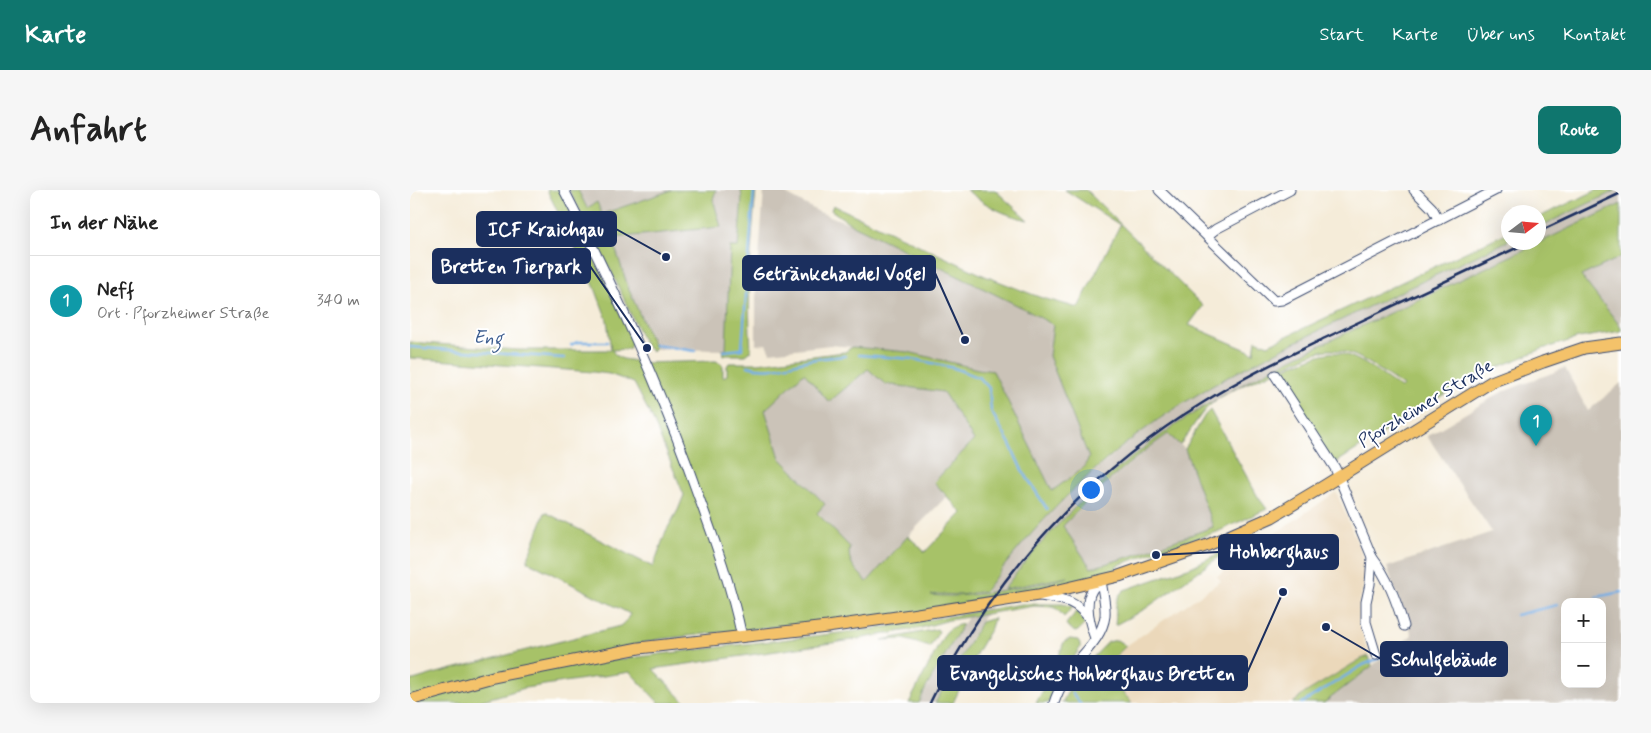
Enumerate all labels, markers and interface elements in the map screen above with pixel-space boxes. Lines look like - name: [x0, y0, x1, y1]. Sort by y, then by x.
- text: Karte: [25, 20, 86, 51]
- text: Start: [1320, 23, 1364, 47]
- text: Karte: [1392, 23, 1438, 47]
- text: Über uns: [1466, 23, 1535, 47]
- text: Kontakt: [1563, 23, 1626, 47]
- button: Route: [1538, 106, 1621, 154]
- text: Anfahrt: [30, 107, 147, 153]
- north arrow: [1501, 205, 1546, 250]
- text: In der Nähe: [50, 209, 158, 237]
- callout: ICF Kraichgau: [477, 212, 616, 246]
- text: ICF Kraichgau: [488, 218, 604, 244]
- callout: Bretten Tierpark: [433, 249, 590, 283]
- text: Bretten Tierpark: [440, 255, 582, 280]
- callout: Getränkehandel Vogel: [743, 256, 935, 290]
- text: Getränkehandel Vogel: [753, 262, 925, 290]
- text: Neff: [97, 278, 134, 303]
- text: 1: [62, 290, 70, 311]
- text: 340 m: [316, 290, 360, 311]
- text: Ort · Pforzheimer Straße: [97, 303, 269, 324]
- water label: Eng: [472, 324, 506, 354]
- street label: Pforzheimer Straße: [1354, 354, 1499, 456]
- pin: 1: [1520, 405, 1552, 446]
- your location: [1078, 477, 1104, 503]
- callout: Hohberghaus: [1219, 535, 1338, 569]
- text: Hohberghaus: [1230, 540, 1329, 568]
- map controls: [1561, 598, 1606, 688]
- button: +: [1561, 598, 1606, 643]
- callout: Schulgebäude: [1381, 642, 1507, 676]
- button: −: [1561, 643, 1606, 688]
- text: Schulgebäude: [1391, 648, 1497, 676]
- callout: Evangelisches Hohberghaus Bretten: [938, 656, 1247, 690]
- text: Evangelisches Hohberghaus Bretten: [949, 662, 1235, 690]

